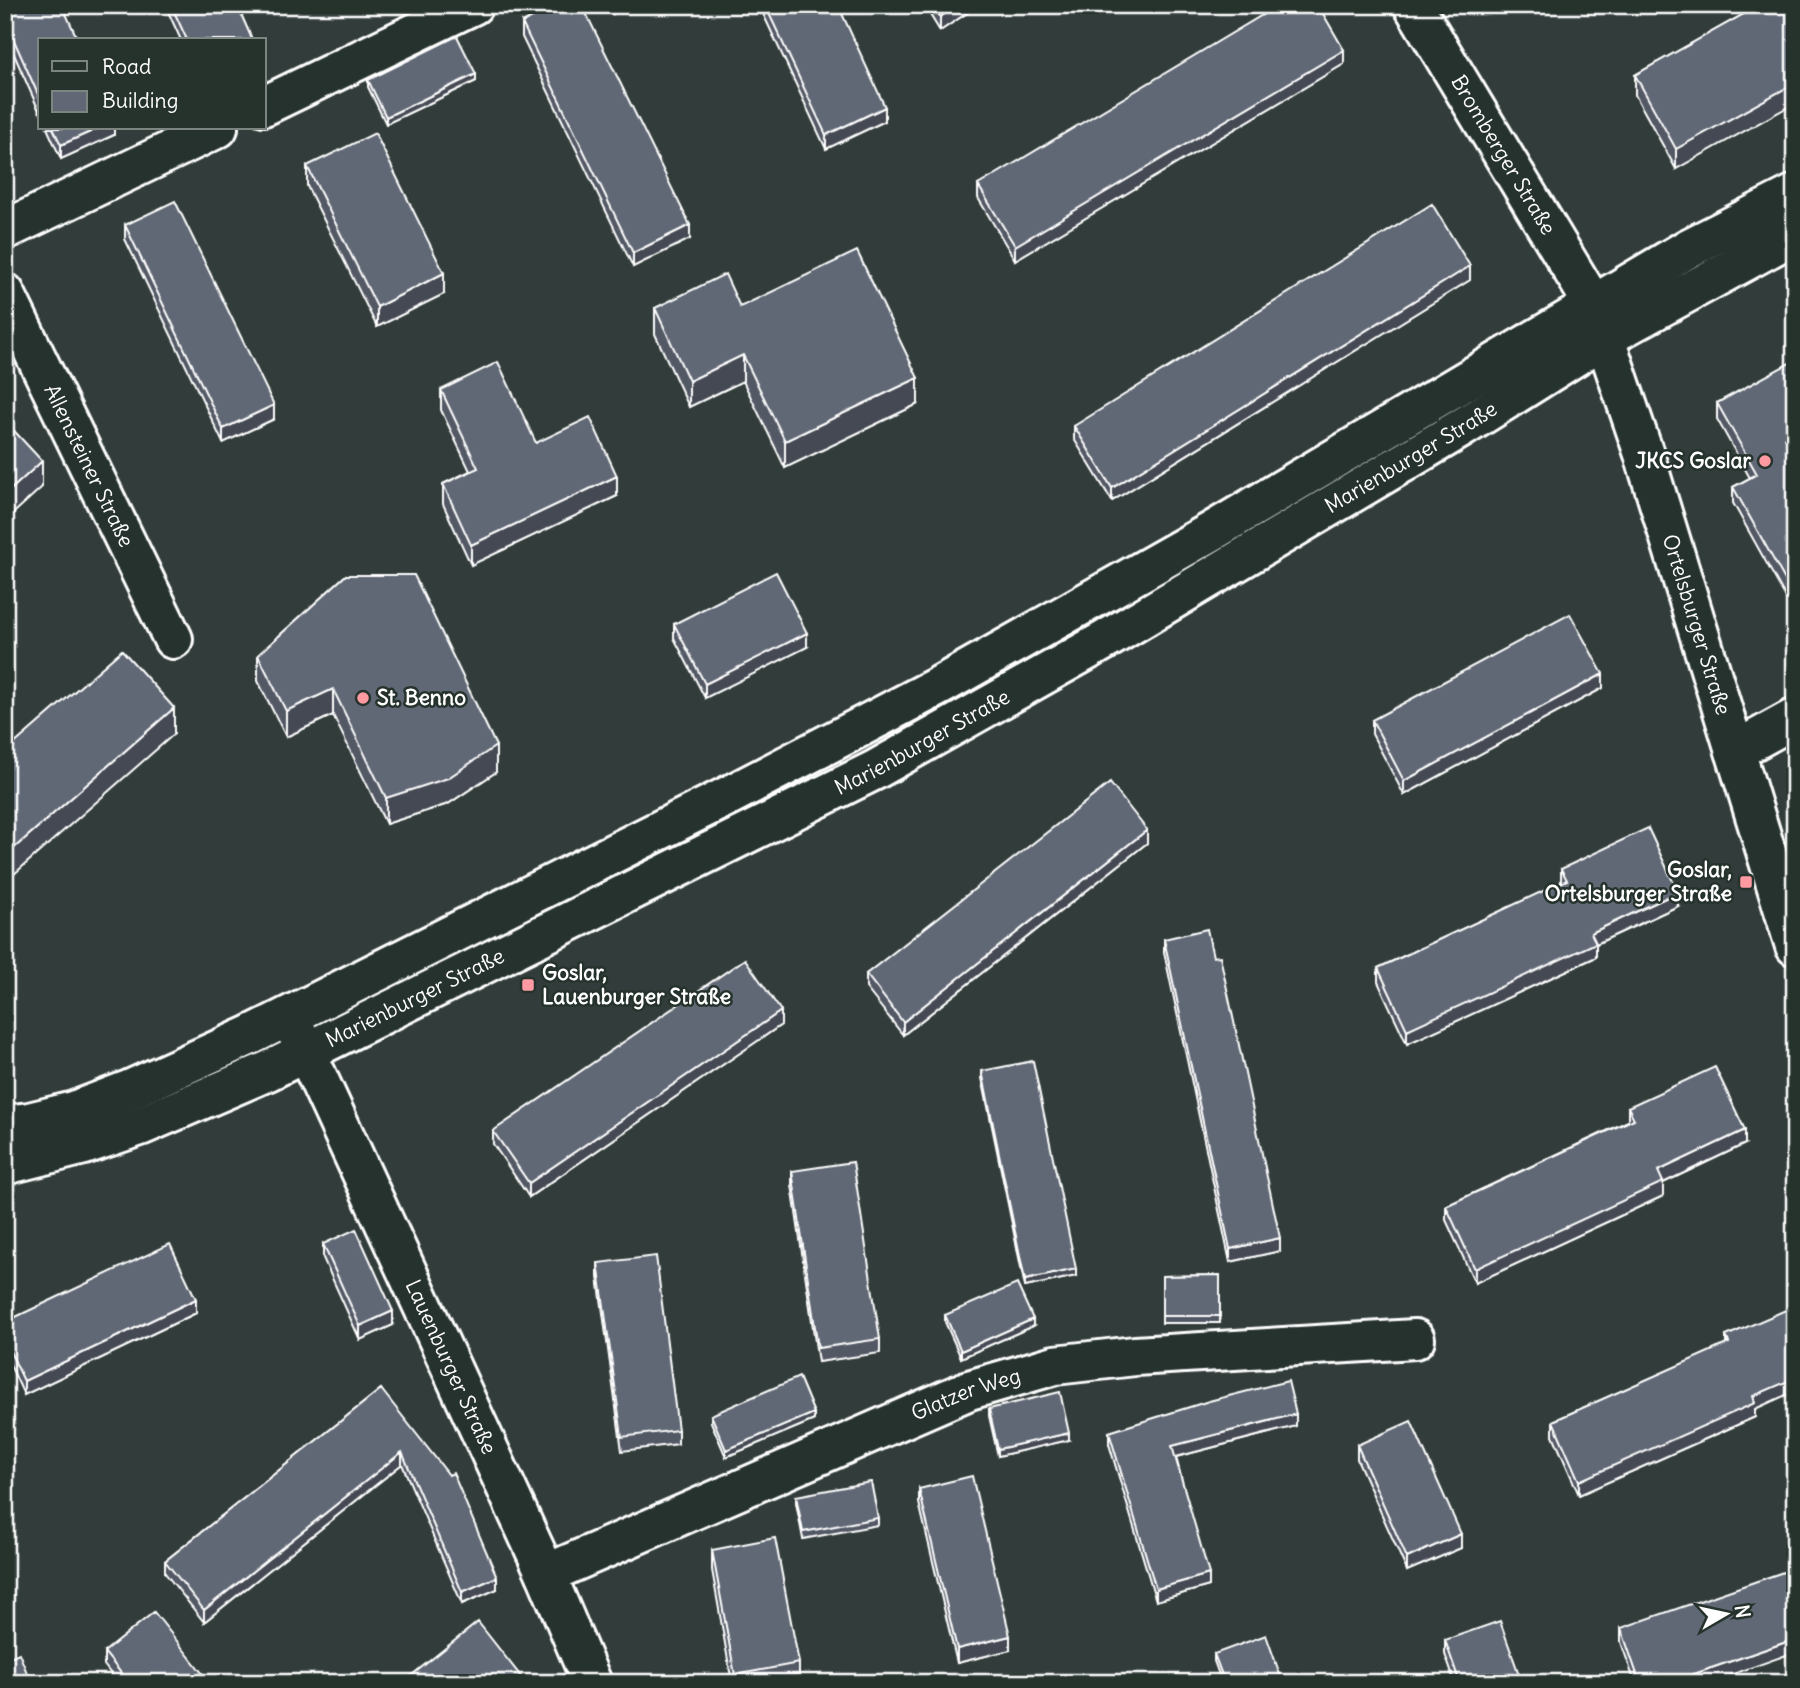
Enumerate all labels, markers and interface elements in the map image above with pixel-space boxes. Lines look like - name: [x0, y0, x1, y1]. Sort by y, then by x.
- legend: [38, 38, 266, 130]
- text: Road: [102, 53, 151, 80]
- street label: Bromberger Straße: [1445, 70, 1562, 240]
- text: Building: [102, 87, 178, 114]
- street label: Allensteiner Straße: [38, 380, 140, 551]
- street label: Marienburger Straße: [1320, 395, 1502, 519]
- place label: JKCS Goslar: [1635, 447, 1751, 474]
- marker: JKCS Goslar: [1757, 453, 1773, 469]
- street label: Ortelsburger Straße: [1656, 531, 1737, 718]
- street label: Marienburger Straße: [830, 683, 1014, 801]
- place label: St. Benno: [377, 684, 466, 711]
- marker: St. Benno: [355, 690, 371, 706]
- place label: Goslar, Ortelsburger Straße: [1544, 856, 1732, 907]
- marker: Goslar, Ortelsburger Straße: [1738, 874, 1754, 890]
- street label: Marienburger Straße: [321, 942, 509, 1053]
- place label: Goslar, Lauenburger Straße: [542, 959, 731, 1010]
- marker: Goslar, Lauenburger Straße: [520, 977, 536, 993]
- street label: Lauenburger Straße: [399, 1275, 503, 1458]
- street label: Glatzer Weg: [907, 1362, 1024, 1427]
- north arrow: [1692, 1580, 1762, 1650]
- text: N: [1730, 1603, 1756, 1620]

